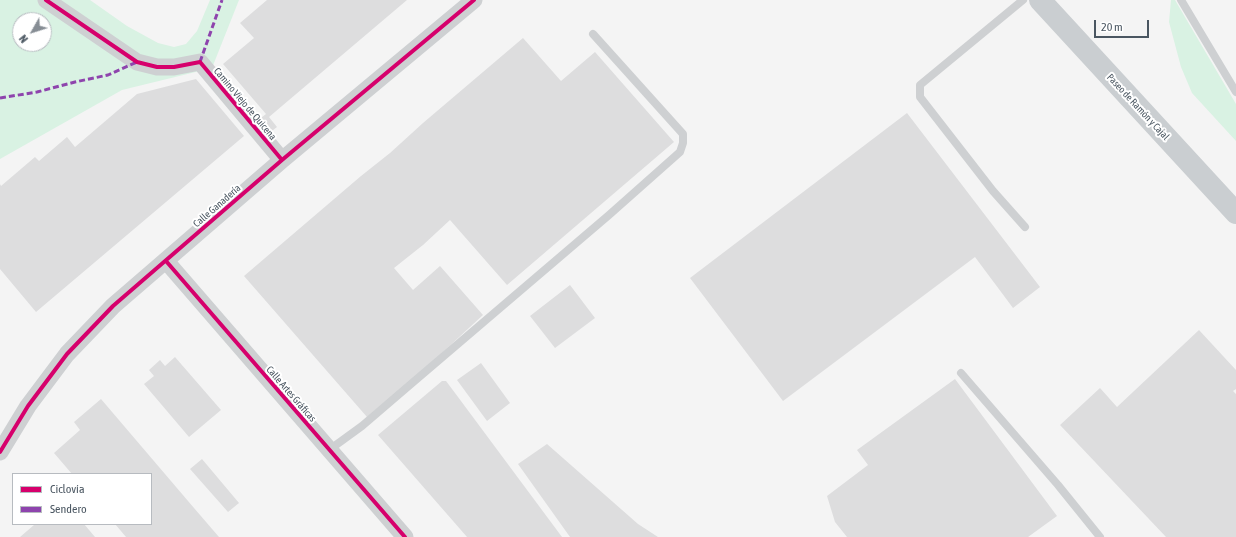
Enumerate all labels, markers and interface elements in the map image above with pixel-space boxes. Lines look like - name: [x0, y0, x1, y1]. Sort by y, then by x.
- north arrow: [12, 12, 52, 52]
- scale bar: [1096, 12, 1151, 38]
- text: 20 m: [1101, 20, 1123, 34]
- text: N: [17, 33, 30, 45]
- street label: Camino Viejo de Quicena: [211, 65, 279, 143]
- street label: Paseo de Ramón y Cajal: [1104, 71, 1172, 143]
- street label: Calle Ganadería: [191, 182, 243, 230]
- street label: Calle Artes Gráficas: [264, 364, 318, 424]
- legend: [12, 473, 152, 525]
- text: Ciclovía: [50, 482, 84, 496]
- text: Sendero: [50, 502, 87, 516]

